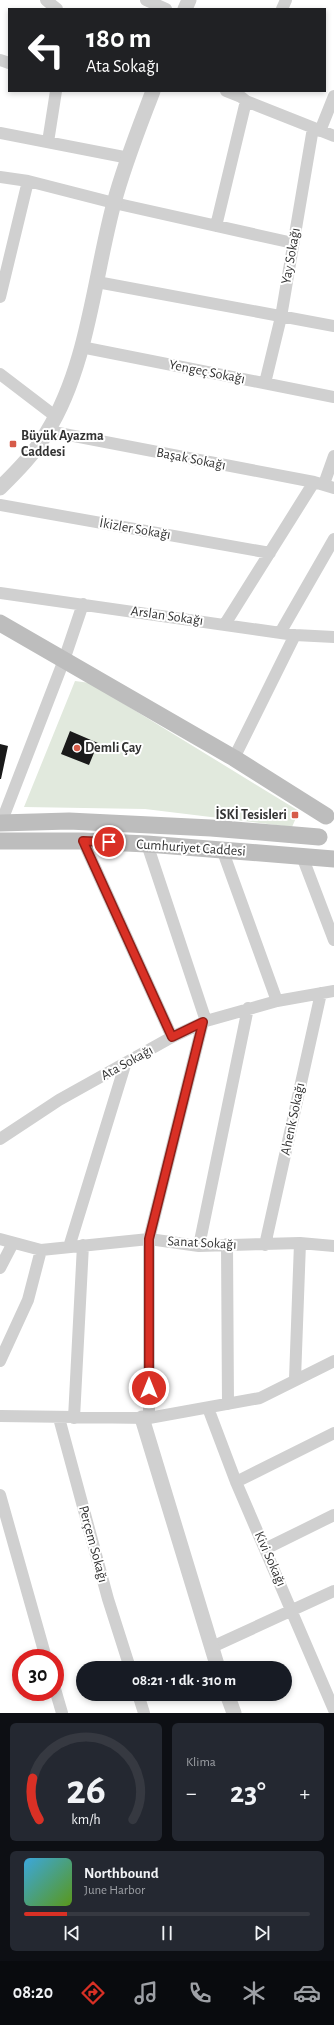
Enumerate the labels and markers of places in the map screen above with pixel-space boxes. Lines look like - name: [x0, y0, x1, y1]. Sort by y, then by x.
- place label: Büyük Ayazma Caddesi: [21, 429, 104, 459]
- marker: Büyük Ayazma Caddesi: [8, 439, 18, 449]
- place label: Demli Çay: [85, 741, 142, 755]
- marker: Demli Çay: [72, 743, 82, 753]
- place label: İSKİ Tesisleri: [215, 806, 287, 822]
- marker: İSKİ Tesisleri: [290, 810, 300, 820]
- pin: [92, 825, 126, 859]

